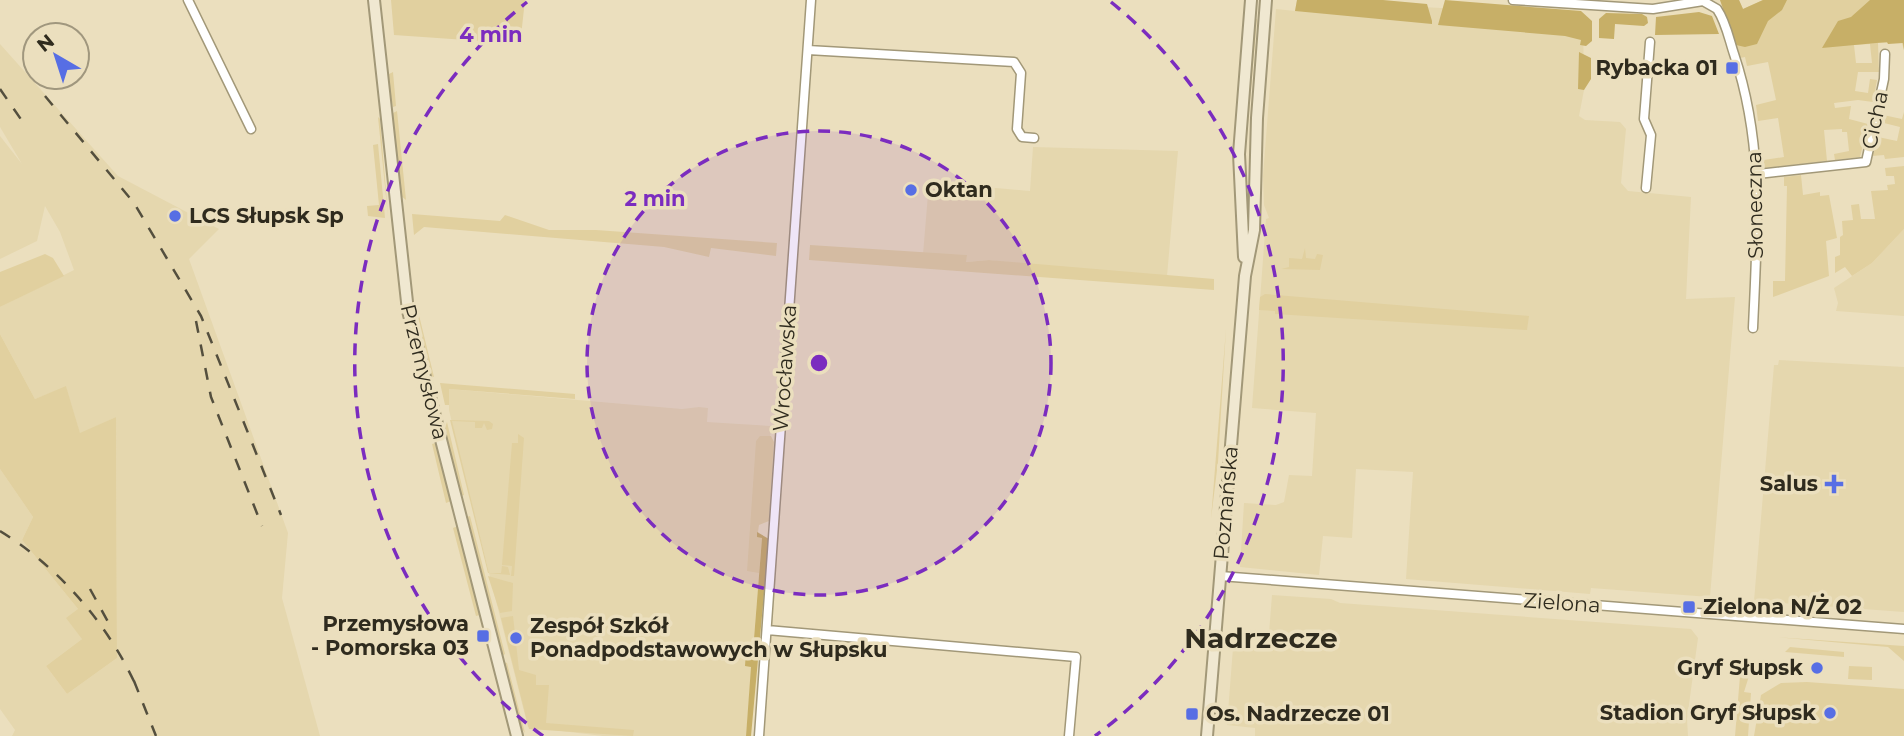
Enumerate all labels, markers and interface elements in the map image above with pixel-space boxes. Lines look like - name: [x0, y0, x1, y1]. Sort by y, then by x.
- north arrow: [21, 21, 91, 91]
- text: 4 min: [459, 22, 523, 47]
- text: N: [32, 29, 59, 57]
- place label: Rybacka 01: [1595, 55, 1718, 80]
- marker: Rybacka 01: [1724, 60, 1740, 76]
- street label: Cicha: [1856, 89, 1893, 151]
- street label: Słoneczna: [1741, 151, 1768, 259]
- place label: Oktan: [925, 177, 993, 202]
- marker: Oktan: [903, 182, 919, 198]
- text: 2 min: [624, 186, 686, 211]
- place label: LCS Słupsk Sp: [189, 203, 344, 228]
- marker: LCS Słupsk Sp: [167, 208, 183, 224]
- street label: Przemysłowa: [396, 302, 453, 442]
- street label: Wrocławska: [768, 304, 801, 432]
- centre of rings: [807, 351, 831, 375]
- street label: Poznańska: [1208, 445, 1243, 561]
- place label: Salus: [1760, 471, 1818, 496]
- marker: Salus: [1824, 474, 1844, 494]
- street label: Zielona: [1523, 587, 1602, 618]
- place label: Zielona N/Ż 02: [1703, 593, 1862, 619]
- marker: Zielona N/Ż 02: [1681, 599, 1697, 615]
- place label: Przemysłowa - Pomorska 03: [311, 611, 469, 660]
- place label: Zespół Szkół Ponadpodstawowych w Słupsku: [530, 613, 887, 662]
- district label: Nadrzecze: [1184, 621, 1338, 655]
- marker: Przemysłowa - Pomorska 03: [475, 628, 491, 644]
- marker: Zespół Szkół Ponadpodstawowych w Słupsku: [508, 630, 524, 646]
- place label: Gryf Słupsk: [1677, 655, 1803, 680]
- marker: Gryf Słupsk: [1809, 660, 1825, 676]
- place label: Stadion Gryf Słupsk: [1600, 700, 1816, 725]
- place label: Os. Nadrzecze 01: [1206, 701, 1390, 726]
- marker: Stadion Gryf Słupsk: [1822, 705, 1838, 721]
- marker: Os. Nadrzecze 01: [1184, 706, 1200, 722]

